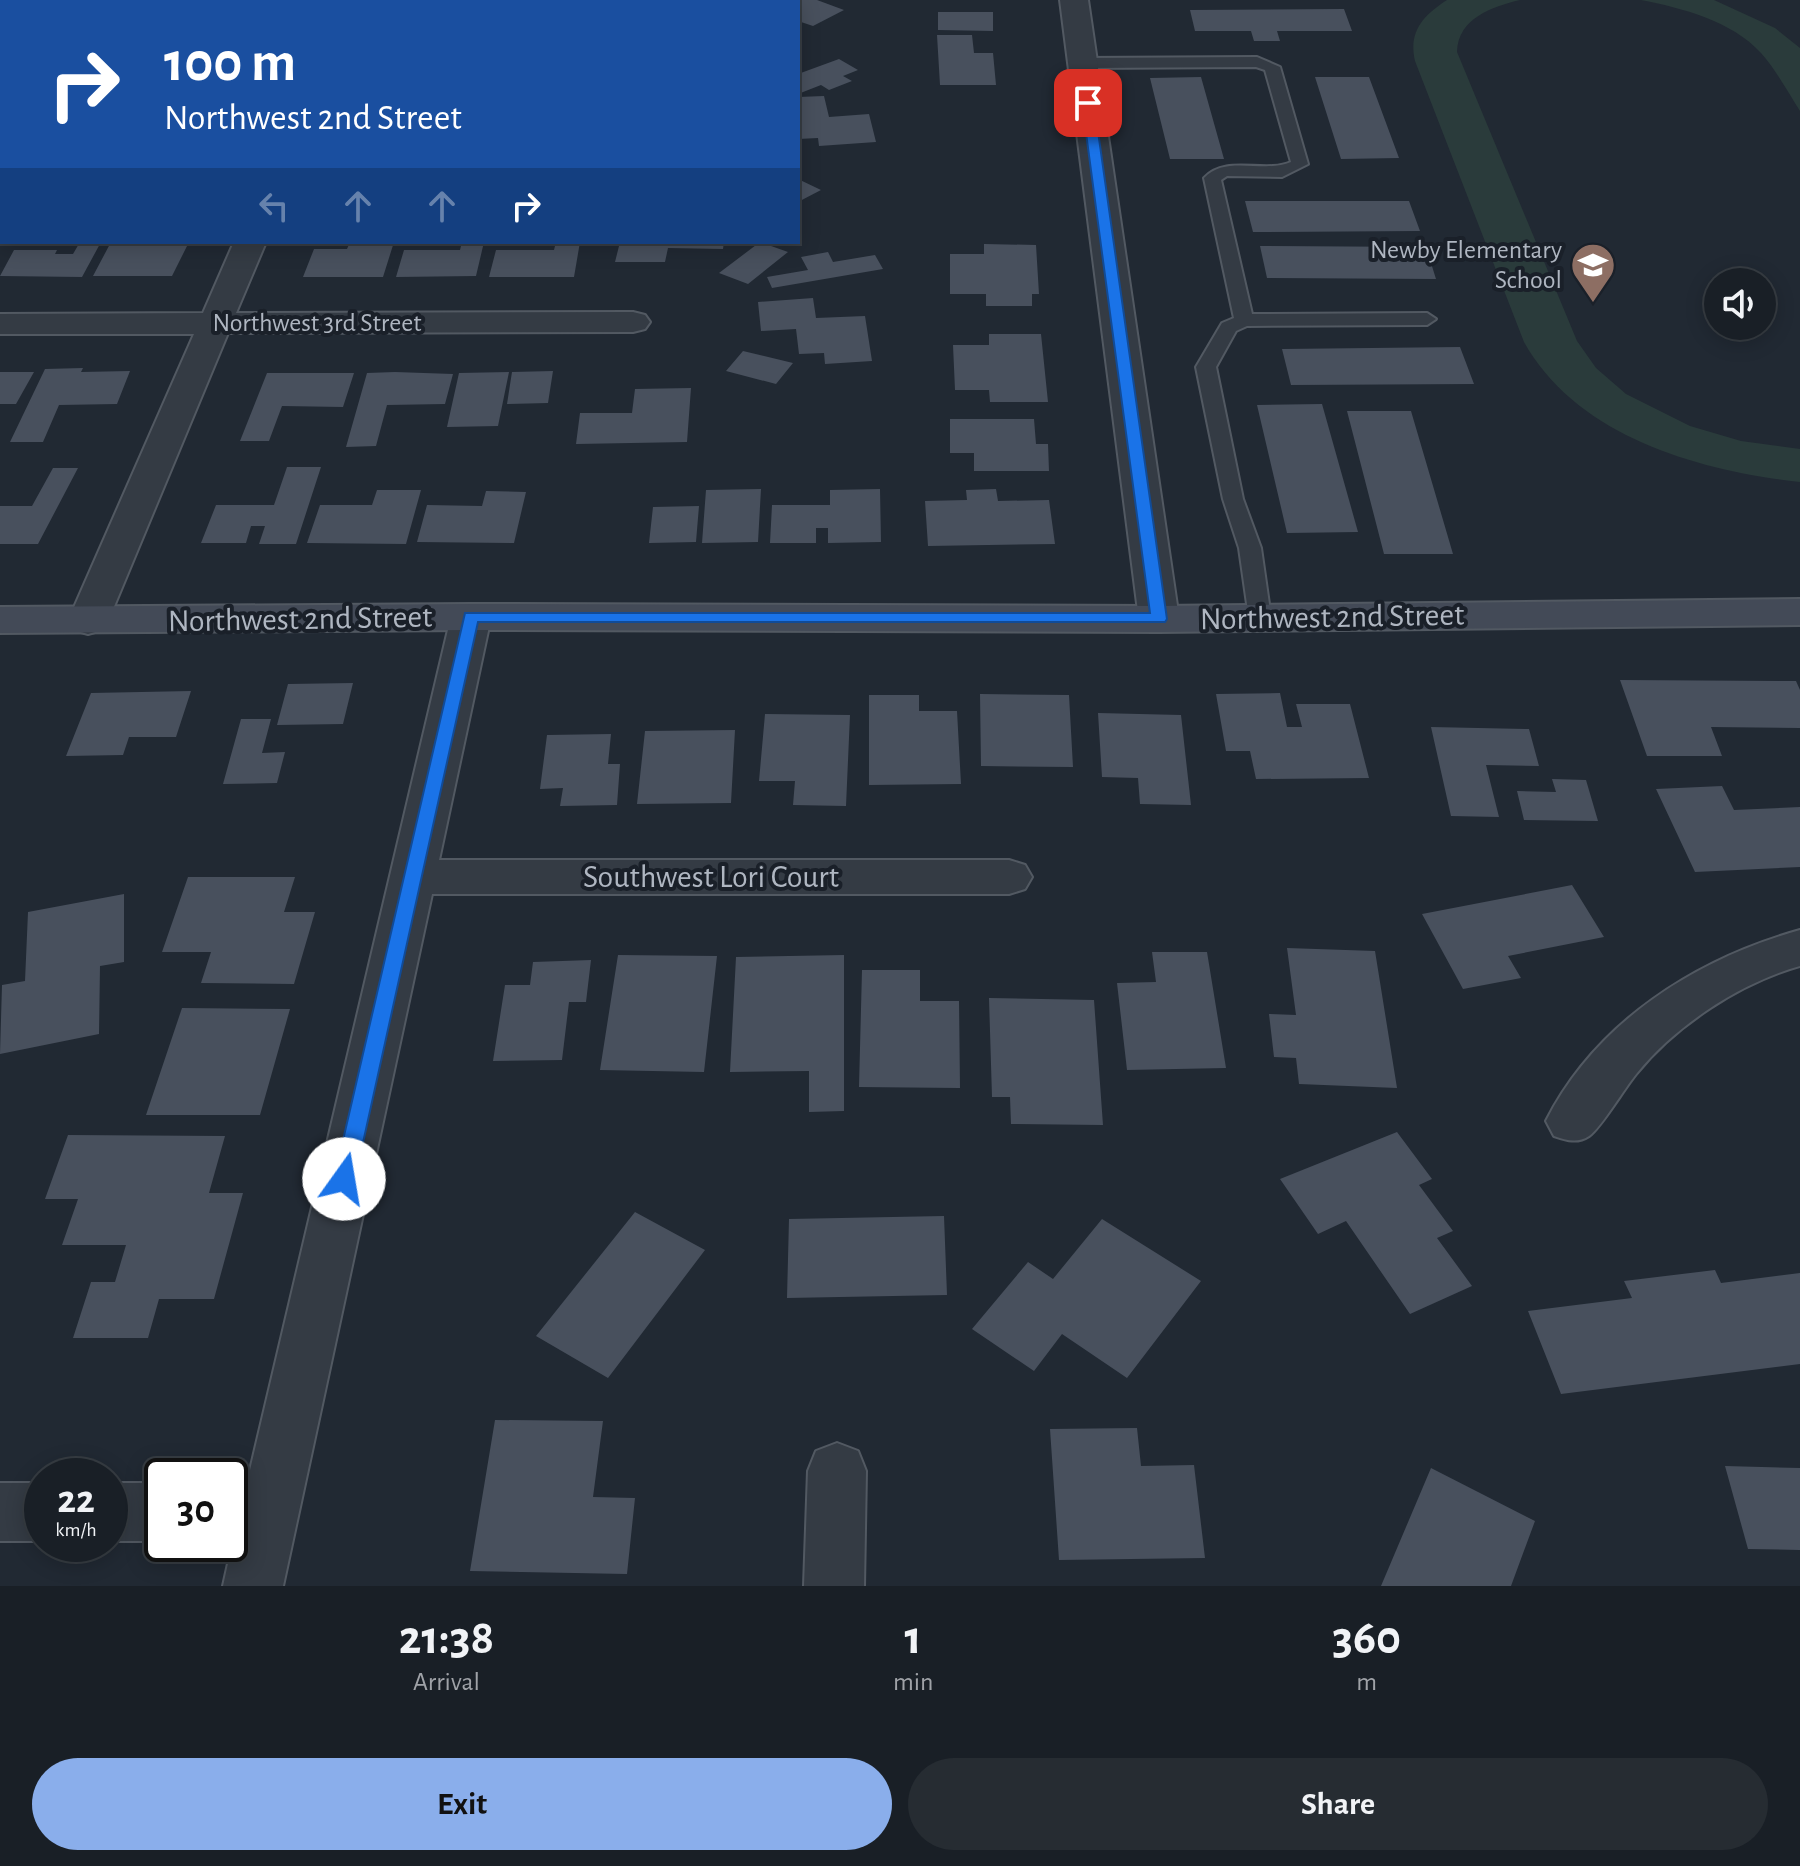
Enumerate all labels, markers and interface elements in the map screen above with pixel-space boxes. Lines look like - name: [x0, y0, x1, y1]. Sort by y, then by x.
- icon: right: [32, 32, 136, 136]
- text: 100 m: [164, 35, 296, 91]
- pin: [1054, 69, 1122, 137]
- icon: arrive: [1066, 81, 1110, 125]
- text: Northwest 2nd Street: [164, 100, 462, 136]
- icon: left: [252, 184, 296, 228]
- icon: ahead: [336, 184, 380, 228]
- icon: ahead: [420, 184, 464, 228]
- icon: right: [504, 184, 548, 228]
- place label: Newby Elementary School: [1370, 237, 1562, 293]
- school or university icon: Newby Elementary School: [1569, 241, 1617, 304]
- map controls: [1704, 268, 1776, 340]
- button: sound: [1704, 268, 1776, 340]
- street label: Northwest 3rd Street: [213, 310, 421, 336]
- street label: Northwest 2nd Street: [1199, 599, 1465, 635]
- street label: Northwest 2nd Street: [167, 601, 433, 637]
- street label: Southwest Lori Court: [583, 861, 839, 893]
- position arrow: [302, 1137, 386, 1221]
- speed limit sign: 30: [144, 1458, 248, 1562]
- text: 22: [57, 1480, 95, 1520]
- text: km/h: [55, 1520, 97, 1540]
- text: 21:38: [399, 1615, 494, 1663]
- text: 1: [905, 1615, 922, 1663]
- text: 360: [1332, 1615, 1401, 1663]
- text: Arrival: [413, 1669, 480, 1695]
- text: min: [893, 1669, 933, 1695]
- text: m: [1356, 1669, 1377, 1695]
- button: Exit: [32, 1758, 892, 1850]
- button: Share: [908, 1758, 1768, 1850]

